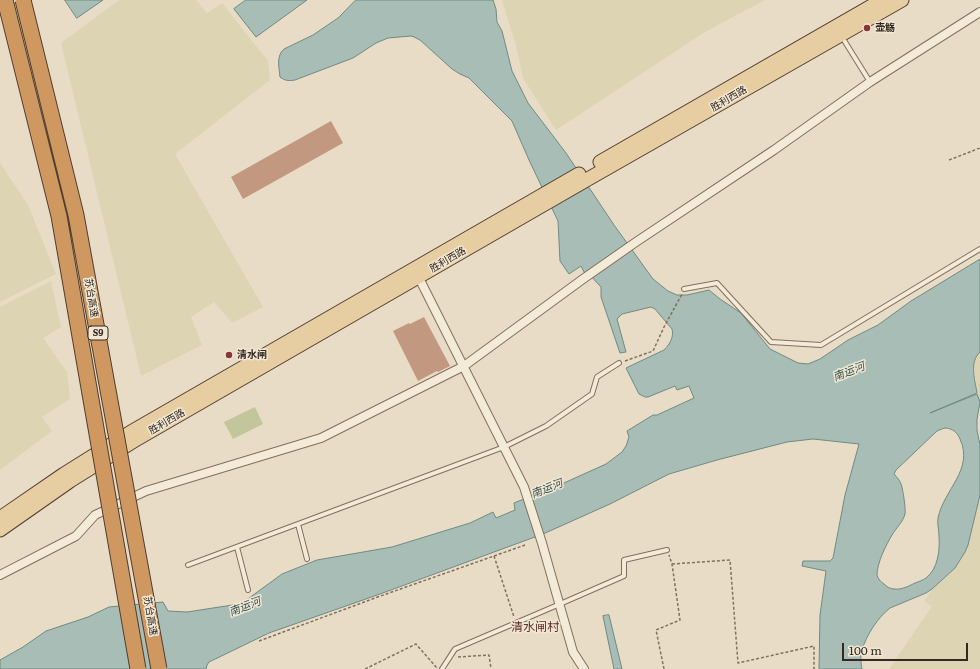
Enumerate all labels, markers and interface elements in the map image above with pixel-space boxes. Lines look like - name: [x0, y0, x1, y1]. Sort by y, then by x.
- place label: 壶觞: [875, 22, 895, 34]
- marker: 壶觞: [862, 23, 872, 33]
- street label: 胜利西路: [709, 84, 749, 114]
- street label: 胜利西路: [428, 245, 468, 275]
- street label: 苏台高速: [82, 277, 100, 319]
- road number: S9: [88, 326, 108, 340]
- place label: 清水闸: [237, 349, 267, 361]
- marker: 清水闸: [224, 350, 234, 360]
- water label: 南运河: [831, 360, 867, 384]
- street label: 胜利西路: [147, 407, 187, 437]
- water label: 南运河: [529, 477, 565, 501]
- street label: 苏台高速: [141, 595, 159, 637]
- water label: 南运河: [227, 595, 263, 619]
- district label: 清水闸村: [511, 620, 559, 634]
- scale bar: [844, 635, 970, 661]
- text: 100 m: [849, 641, 882, 659]

